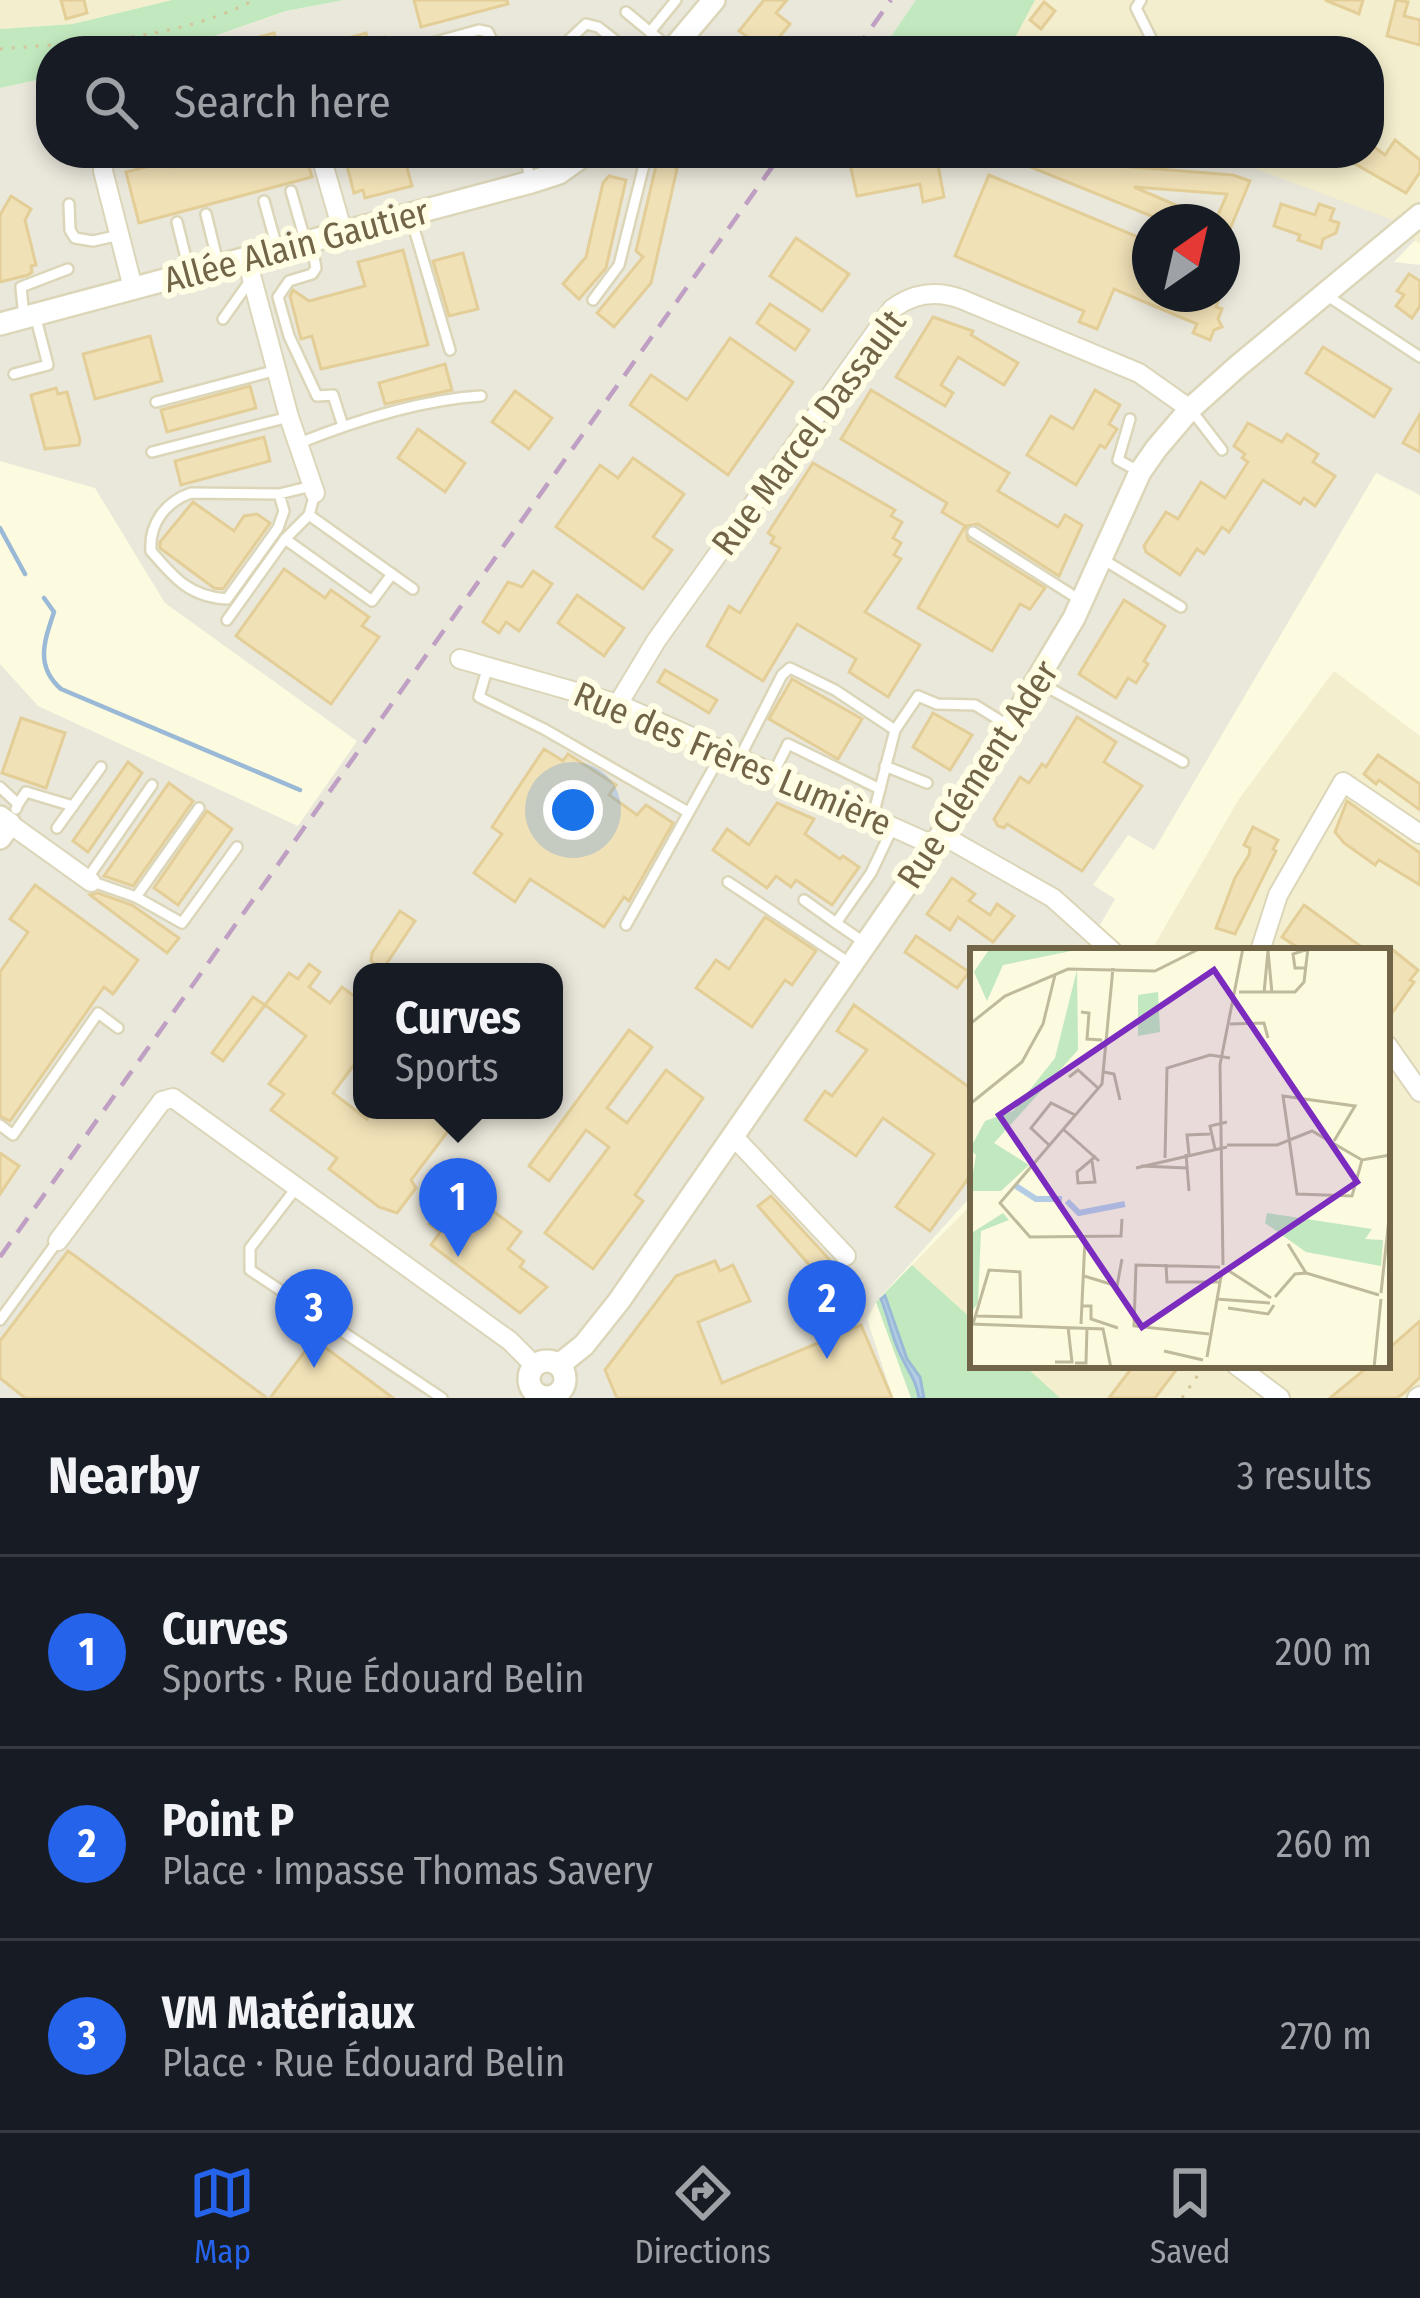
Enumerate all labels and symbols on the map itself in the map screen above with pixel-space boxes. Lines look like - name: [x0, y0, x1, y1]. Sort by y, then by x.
- street label: Allée Alain Gautier: [159, 189, 434, 302]
- north arrow: [1132, 204, 1240, 312]
- street label: Rue Marcel Dassault: [702, 301, 916, 564]
- street label: Rue Clément Ader: [888, 652, 1068, 897]
- street label: Rue des Frères Lumière: [567, 672, 898, 846]
- your location: [543, 780, 603, 840]
- inset map: [970, 948, 1390, 1368]
- pin: 1: [419, 1158, 497, 1257]
- pin: 2: [788, 1260, 866, 1359]
- pin: 3: [275, 1269, 353, 1368]

